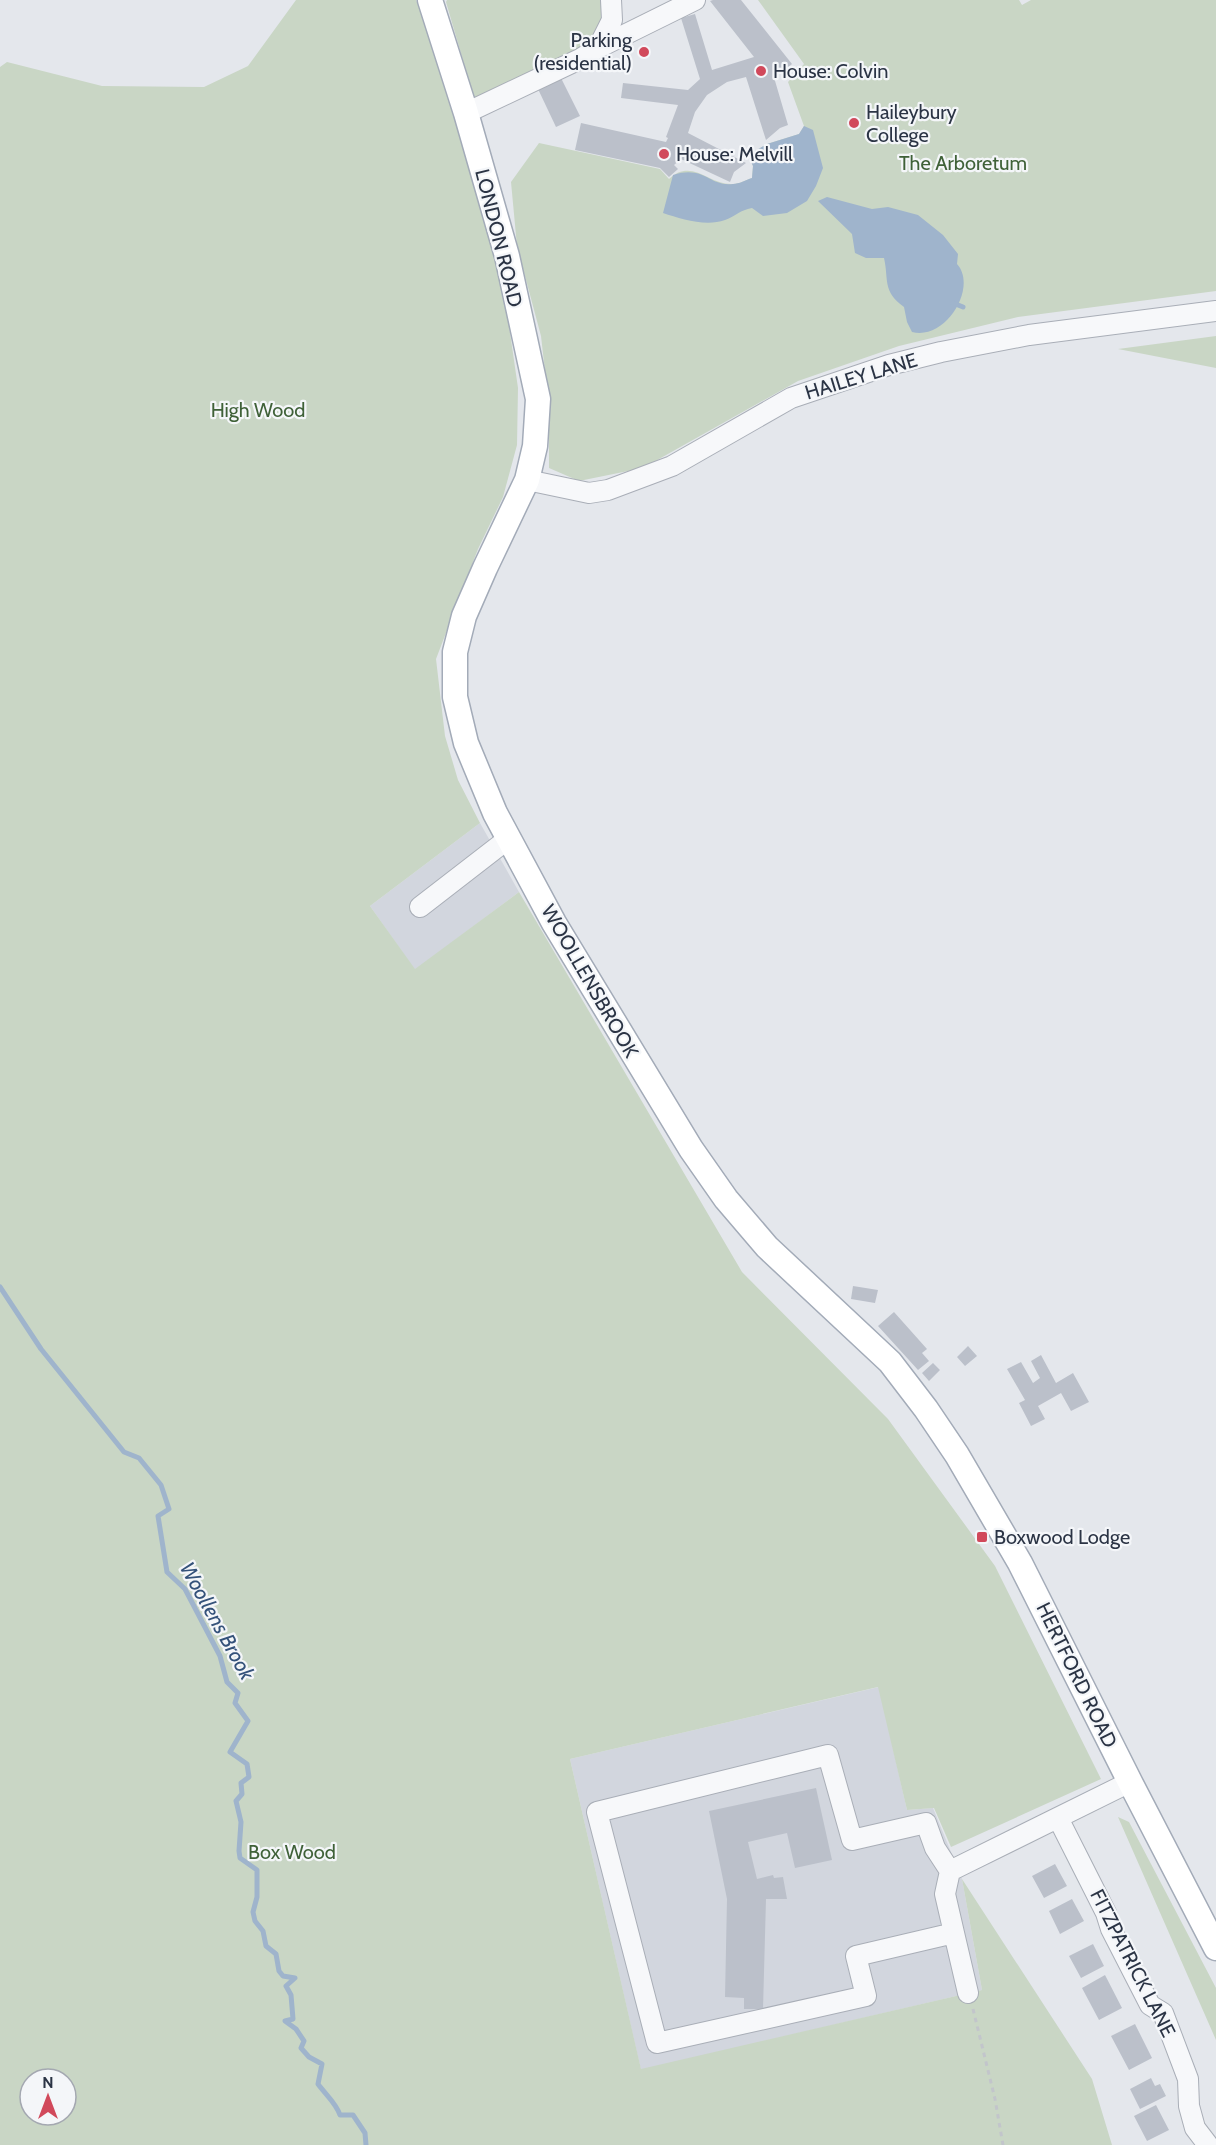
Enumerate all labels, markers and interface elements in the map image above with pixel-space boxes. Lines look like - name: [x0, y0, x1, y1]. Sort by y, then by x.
- place label: Parking (residential): [533, 28, 633, 75]
- marker: Parking (residential): [637, 45, 651, 59]
- place label: House: Colvin: [773, 59, 888, 83]
- marker: House: Colvin: [754, 64, 768, 78]
- place label: Haileybury College: [866, 100, 957, 147]
- marker: Haileybury College: [847, 116, 861, 130]
- place label: House: Melvill: [676, 142, 793, 166]
- marker: House: Melvill: [657, 147, 671, 161]
- park label: The Arboretum: [899, 151, 1027, 175]
- street label: LONDON ROAD: [470, 166, 528, 310]
- street label: HAILEY LANE: [802, 348, 920, 404]
- park label: High Wood: [211, 398, 305, 422]
- street label: WOOLLENSBROOK: [536, 900, 644, 1062]
- place label: Boxwood Lodge: [994, 1525, 1130, 1549]
- marker: Boxwood Lodge: [975, 1530, 989, 1544]
- water label: Woollens Brook: [175, 1558, 261, 1685]
- street label: HERTFORD ROAD: [1031, 1598, 1123, 1752]
- park label: Box Wood: [248, 1840, 336, 1864]
- street label: FITZPATRICK LANE: [1085, 1885, 1181, 2041]
- north arrow: [18, 2067, 78, 2127]
- text: N: [42, 2073, 54, 2092]

